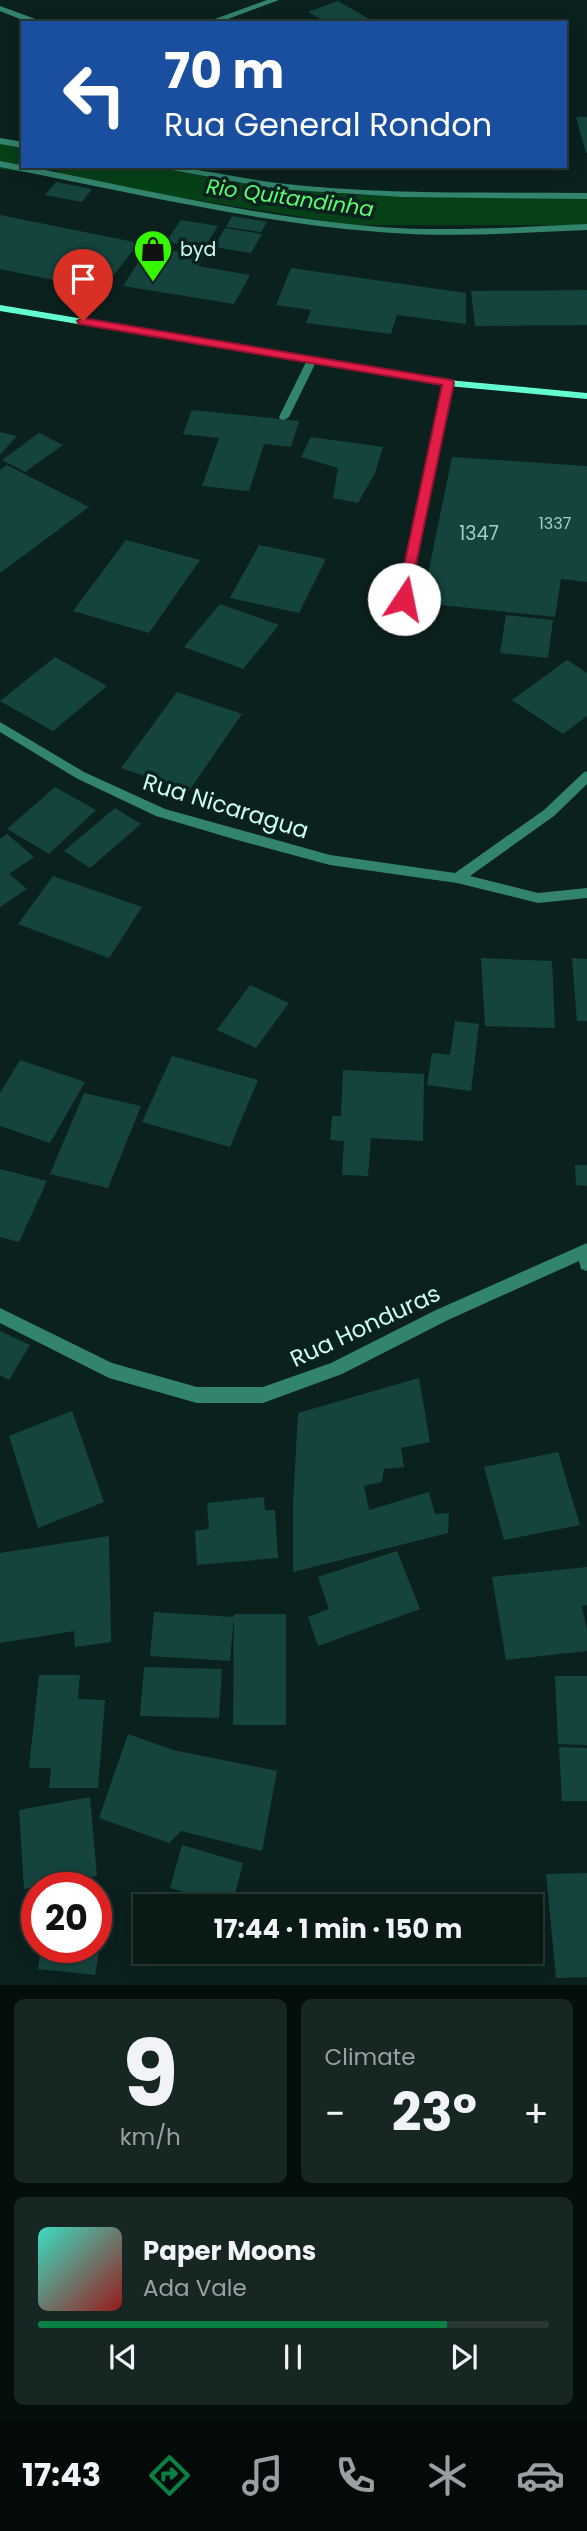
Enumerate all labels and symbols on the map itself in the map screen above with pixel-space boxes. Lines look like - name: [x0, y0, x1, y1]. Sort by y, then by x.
- water label: Rio Quitandinha: [205, 171, 376, 224]
- shop icon: byd: [132, 228, 174, 283]
- place label: byd: [180, 236, 216, 263]
- pin: [53, 249, 113, 321]
- house number: 1337: [539, 512, 572, 535]
- house number: 1347: [459, 520, 499, 547]
- position arrow: [367, 562, 441, 636]
- street label: Rua Nicaragua: [139, 766, 313, 846]
- street label: Rua Honduras: [285, 1277, 445, 1375]
- speed limit sign: 20: [21, 1872, 112, 1963]

